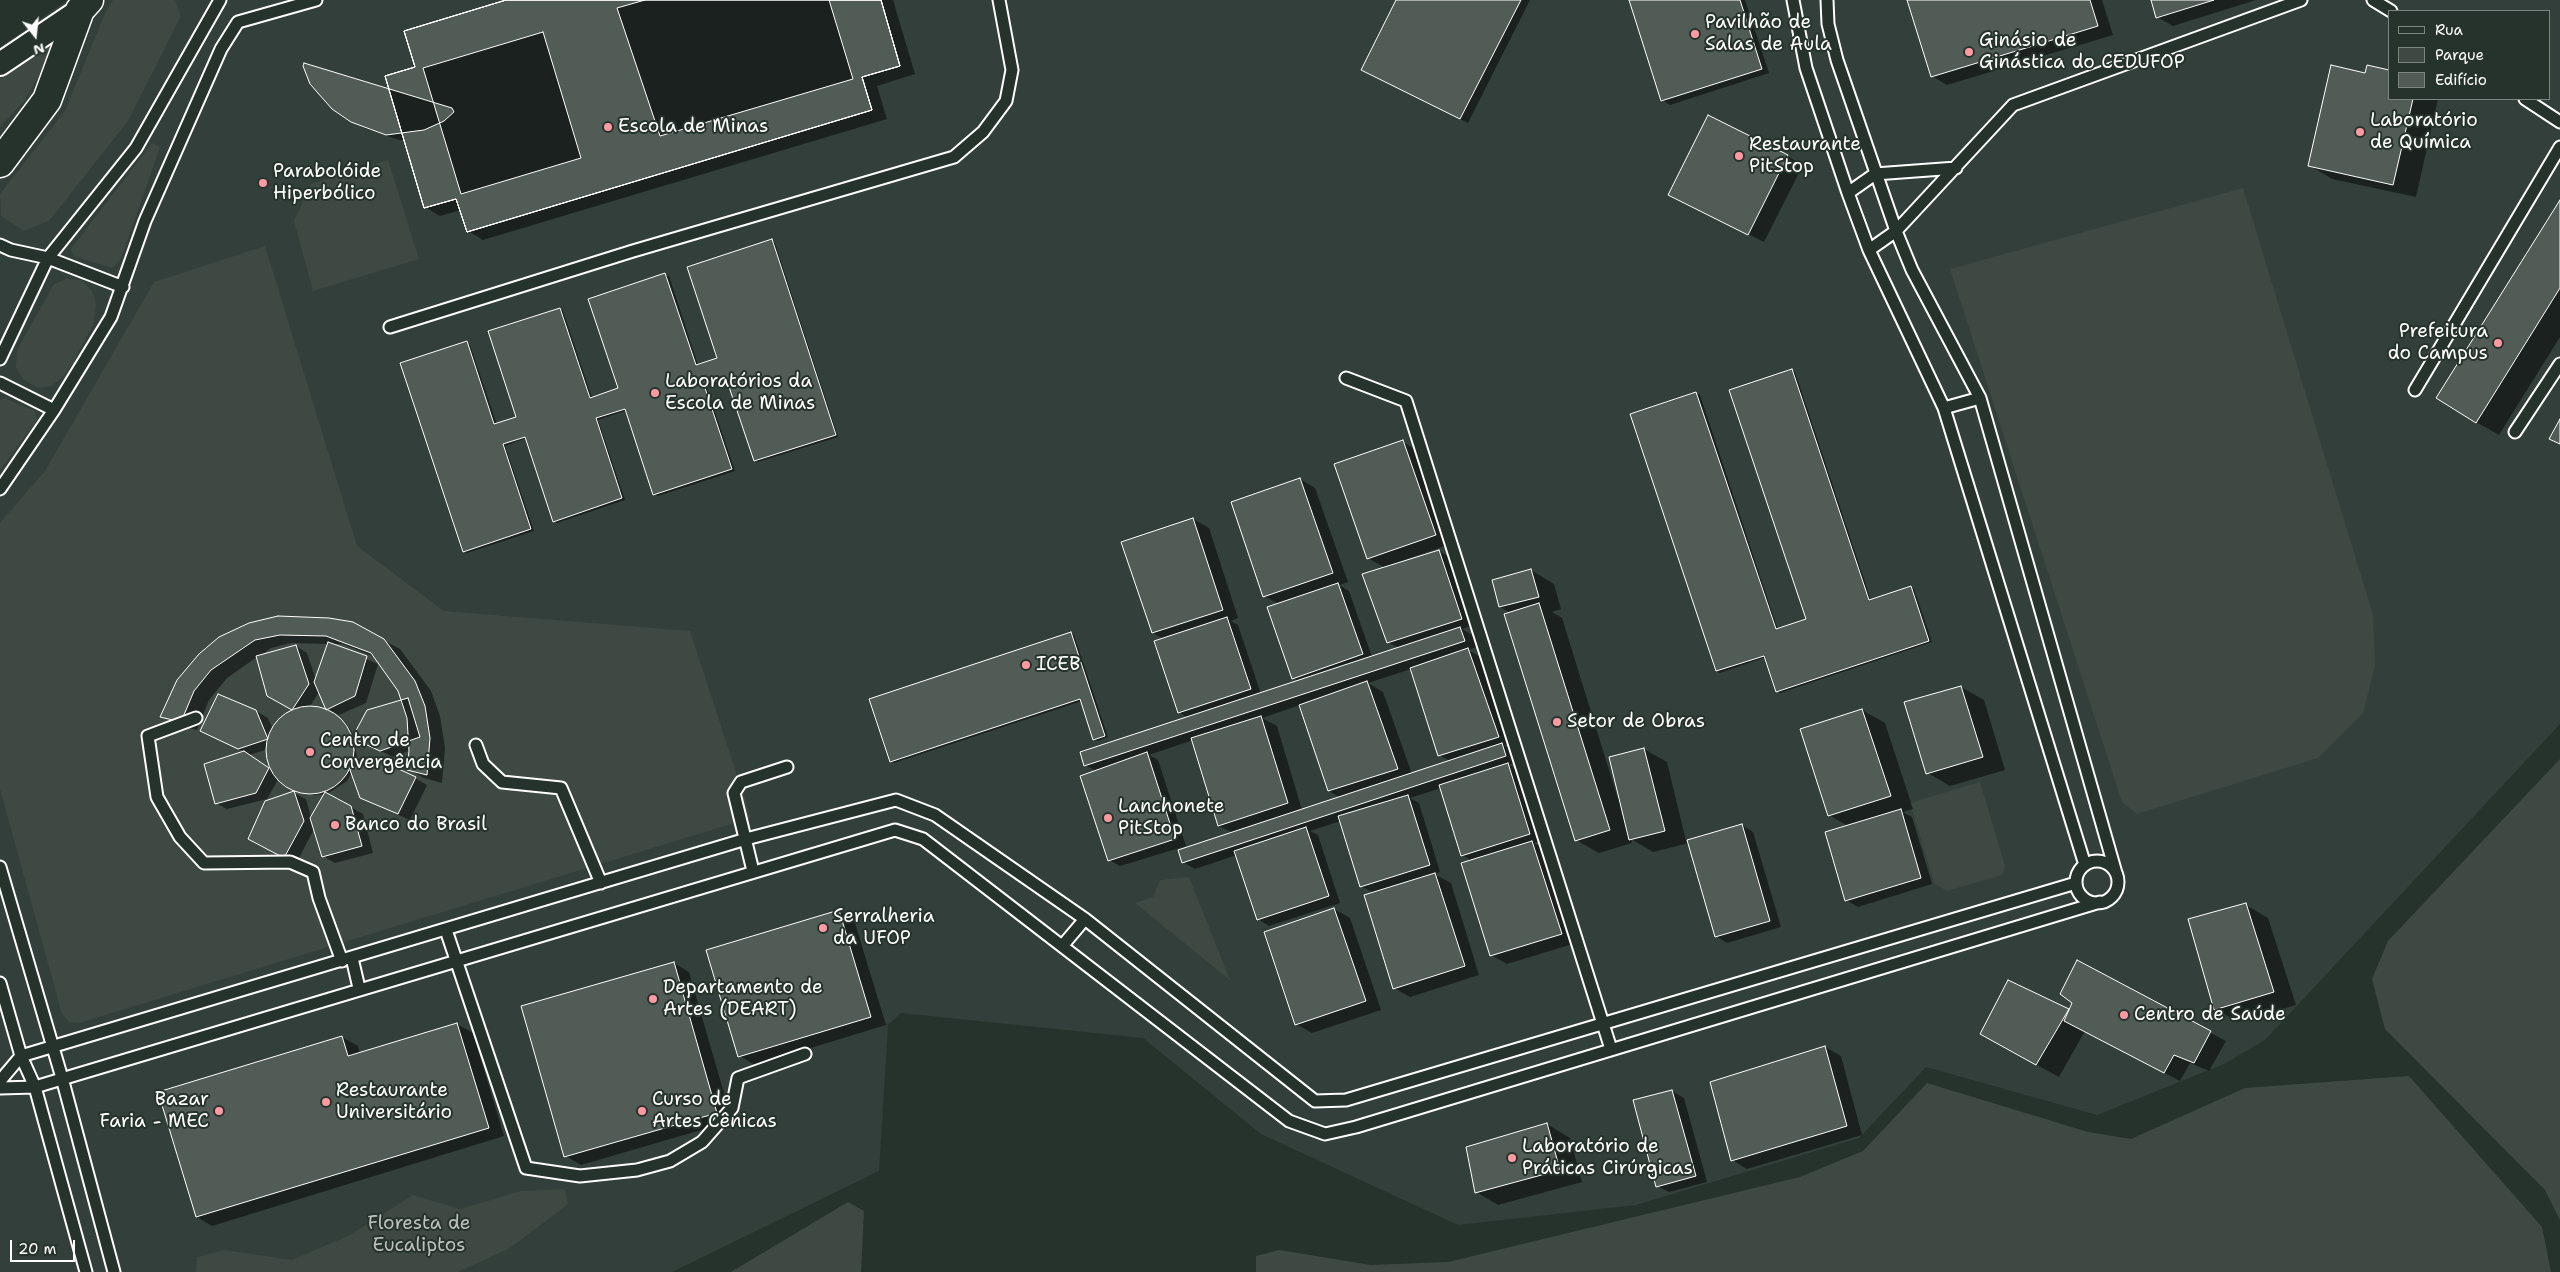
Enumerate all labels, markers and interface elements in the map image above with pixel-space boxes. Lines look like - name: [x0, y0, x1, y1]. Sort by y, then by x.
- north arrow: [10, 10, 60, 60]
- legend: [2388, 10, 2550, 100]
- place label: Pavilhão de Salas de Aula: [1705, 12, 1832, 56]
- text: Rua: [2435, 20, 2463, 40]
- marker: Pavilhão de Salas de Aula: [1689, 28, 1701, 40]
- place label: Ginásio de Ginástica do CEDUFOP: [1979, 30, 2185, 74]
- text: N: [31, 39, 47, 60]
- text: Parque: [2435, 45, 2484, 65]
- marker: Ginásio de Ginástica do CEDUFOP: [1963, 46, 1975, 58]
- text: Edifício: [2435, 70, 2487, 90]
- place label: Laboratório de Química: [2370, 110, 2478, 154]
- place label: Escola de Minas: [618, 116, 768, 138]
- marker: Escola de Minas: [602, 121, 614, 133]
- marker: Laboratório de Química: [2354, 126, 2366, 138]
- place label: Restaurante PitStop: [1749, 134, 1861, 178]
- marker: Restaurante PitStop: [1733, 150, 1745, 162]
- place label: Parabolóide Hiperbólico: [273, 161, 381, 205]
- marker: Parabolóide Hiperbólico: [257, 177, 269, 189]
- place label: Prefeitura do Campus: [2388, 321, 2488, 365]
- marker: Prefeitura do Campus: [2492, 337, 2504, 349]
- place label: Laboratórios da Escola de Minas: [665, 371, 815, 415]
- marker: Laboratórios da Escola de Minas: [649, 387, 661, 399]
- place label: ICEB: [1036, 654, 1080, 676]
- marker: ICEB: [1020, 659, 1032, 671]
- place label: Setor de Obras: [1567, 711, 1705, 733]
- marker: Setor de Obras: [1551, 716, 1563, 728]
- place label: Centro de Convergência: [320, 730, 442, 774]
- marker: Centro de Convergência: [304, 746, 316, 758]
- place label: Lanchonete PitStop: [1118, 796, 1224, 840]
- marker: Lanchonete PitStop: [1102, 812, 1114, 824]
- place label: Banco do Brasil: [345, 814, 487, 836]
- marker: Banco do Brasil: [329, 819, 341, 831]
- place label: Serralheria da UFOP: [833, 906, 934, 950]
- marker: Serralheria da UFOP: [817, 922, 829, 934]
- place label: Departamento de Artes (DEART): [663, 977, 823, 1021]
- marker: Departamento de Artes (DEART): [647, 993, 659, 1005]
- place label: Centro de Saúde: [2134, 1004, 2286, 1026]
- marker: Centro de Saúde: [2118, 1009, 2130, 1021]
- place label: Restaurante Universitário: [336, 1080, 452, 1124]
- place label: Bazar Faria - MEC: [99, 1089, 209, 1133]
- place label: Curso de Artes Cênicas: [652, 1089, 777, 1133]
- marker: Restaurante Universitário: [320, 1096, 332, 1108]
- marker: Bazar Faria - MEC: [213, 1105, 225, 1117]
- marker: Curso de Artes Cênicas: [636, 1105, 648, 1117]
- place label: Laboratório de Práticas Cirúrgicas: [1522, 1136, 1693, 1180]
- marker: Laboratório de Práticas Cirúrgicas: [1506, 1152, 1518, 1164]
- park label: Floresta de Eucaliptos: [367, 1213, 471, 1257]
- scale bar: [12, 1230, 78, 1262]
- text: 20 m: [18, 1239, 57, 1259]

